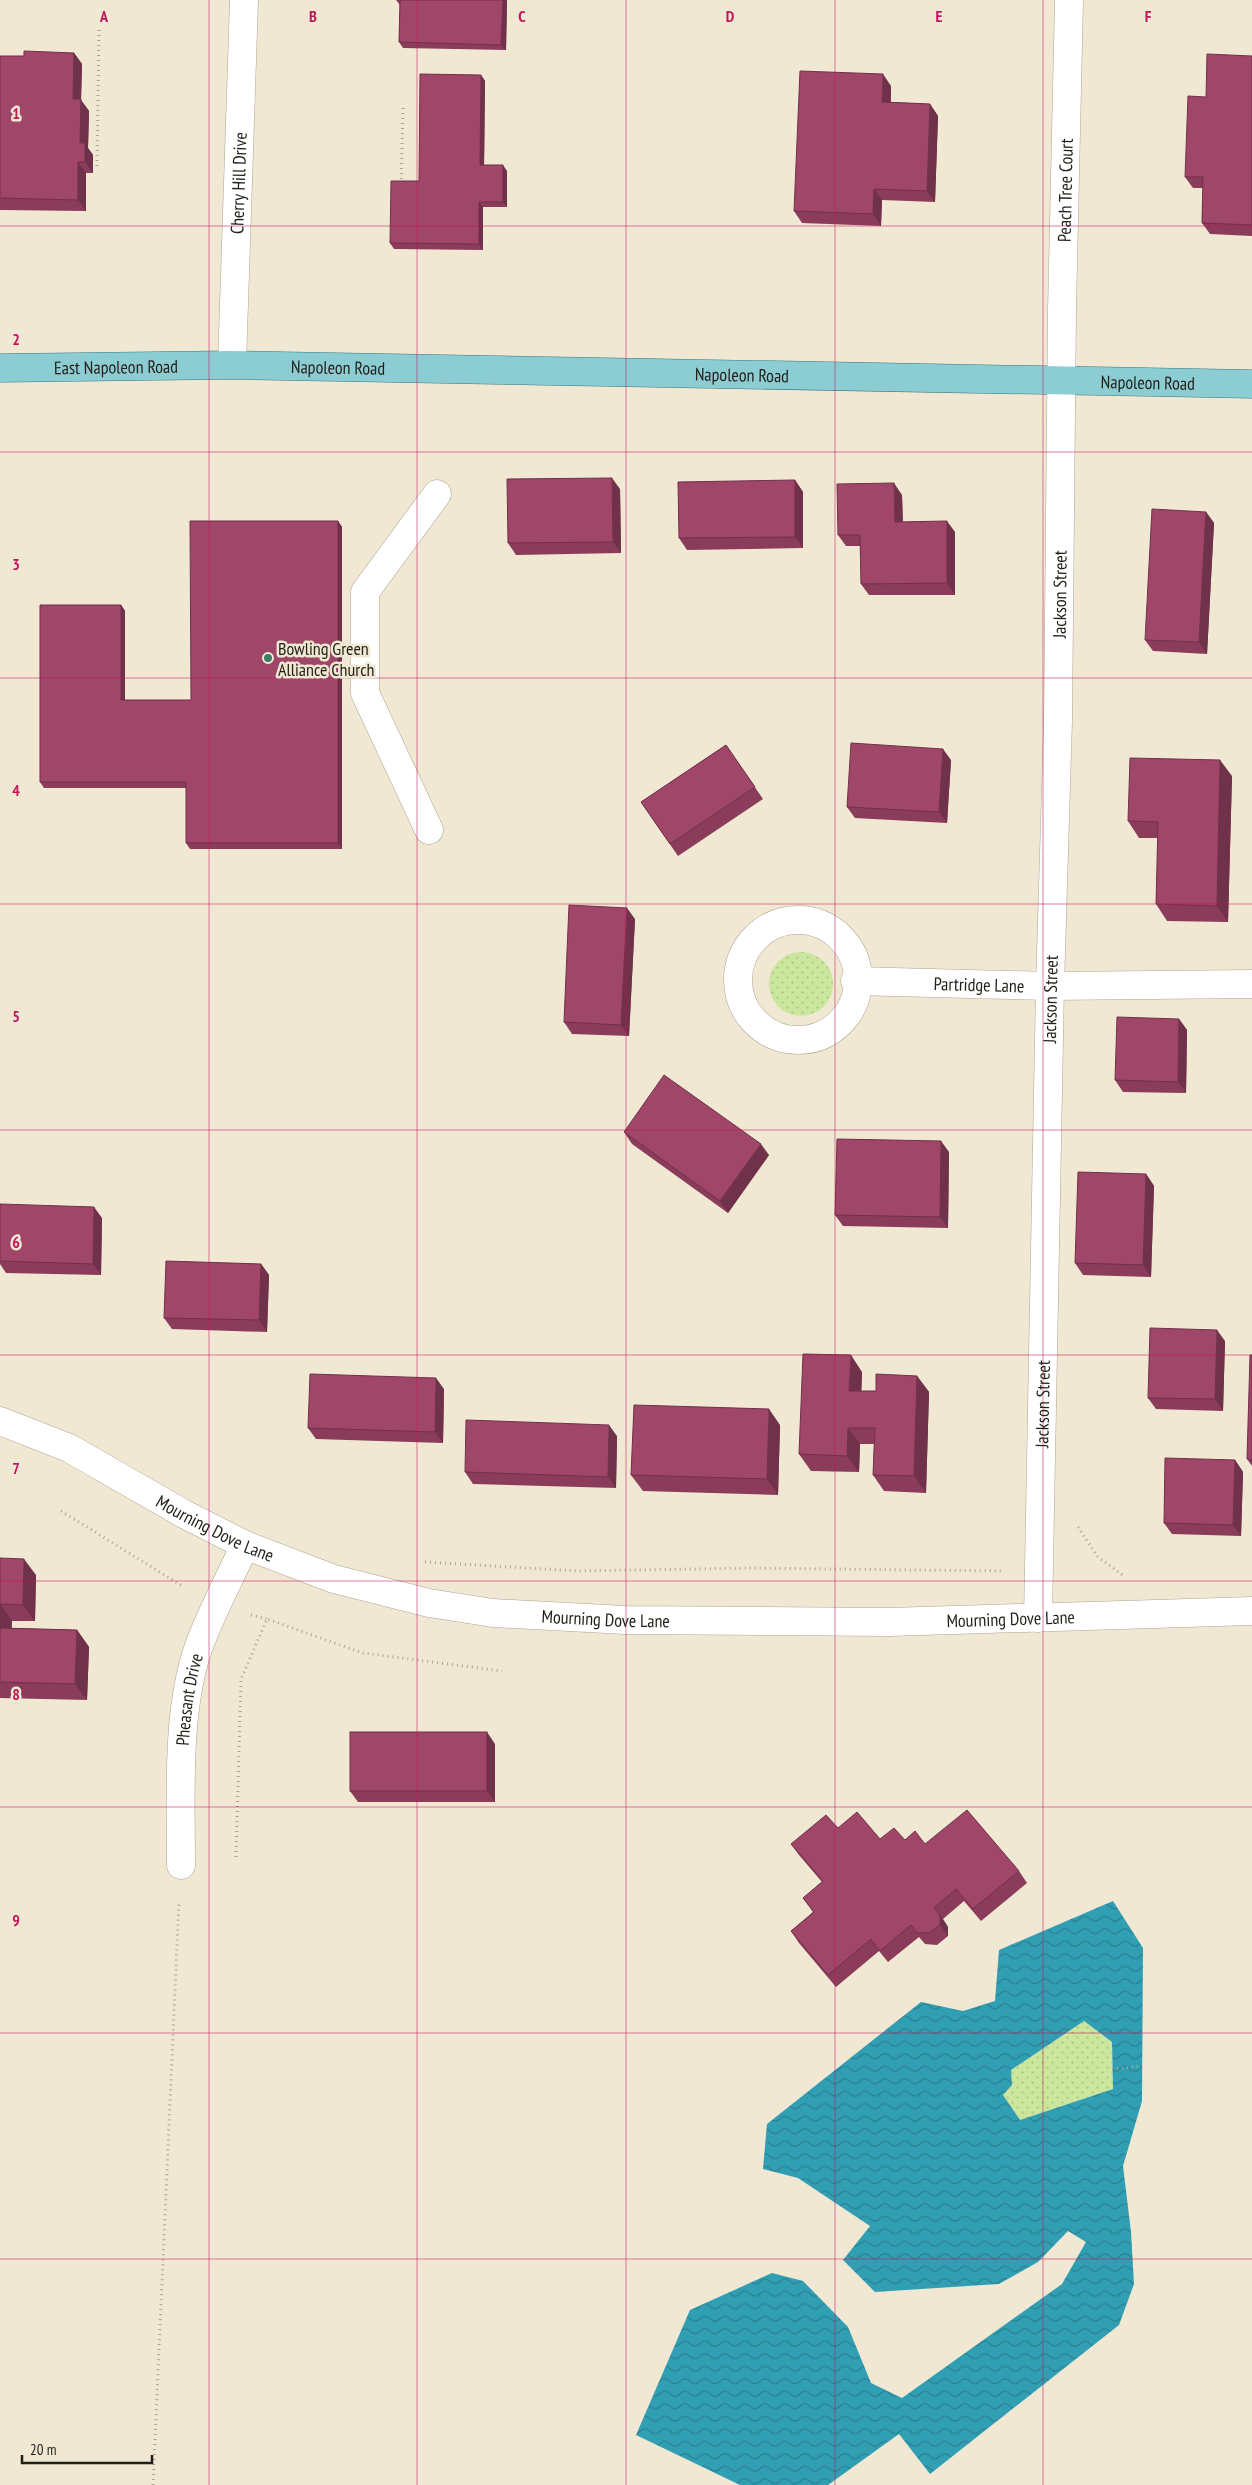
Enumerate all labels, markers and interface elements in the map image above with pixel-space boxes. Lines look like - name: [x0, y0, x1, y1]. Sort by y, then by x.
- text: A: [99, 6, 109, 26]
- text: B: [309, 6, 317, 26]
- text: C: [518, 6, 526, 26]
- text: D: [726, 6, 735, 26]
- text: E: [936, 6, 943, 26]
- text: F: [1145, 6, 1152, 26]
- text: 1: [12, 103, 20, 123]
- street label: Cherry Hill Drive: [225, 132, 251, 234]
- street label: Peach Tree Court: [1052, 138, 1077, 242]
- text: 2: [12, 329, 20, 349]
- street label: East Napoleon Road: [54, 354, 178, 379]
- street label: Napoleon Road: [291, 355, 385, 379]
- street label: Napoleon Road: [695, 362, 789, 387]
- street label: Napoleon Road: [1100, 370, 1195, 394]
- street label: Jackson Street: [1047, 550, 1071, 639]
- text: 3: [12, 554, 20, 574]
- place label: Bowling Green Alliance Church: [278, 637, 375, 681]
- marker: Bowling Green Alliance Church: [262, 652, 274, 664]
- text: 4: [12, 780, 20, 800]
- street label: Jackson Street: [1037, 955, 1062, 1044]
- street label: Partridge Lane: [933, 972, 1025, 997]
- text: 5: [12, 1006, 20, 1026]
- text: 6: [12, 1232, 20, 1252]
- street label: Jackson Street: [1030, 1360, 1054, 1449]
- text: 7: [12, 1458, 20, 1478]
- street label: Mourning Dove Lane: [152, 1489, 277, 1566]
- street label: Mourning Dove Lane: [541, 1604, 670, 1632]
- street label: Mourning Dove Lane: [946, 1605, 1075, 1632]
- street label: Pheasant Drive: [170, 1650, 207, 1746]
- text: 8: [12, 1684, 20, 1704]
- text: 9: [12, 1910, 20, 1930]
- scale bar: [22, 2432, 152, 2464]
- text: 20 m: [30, 2440, 56, 2459]

